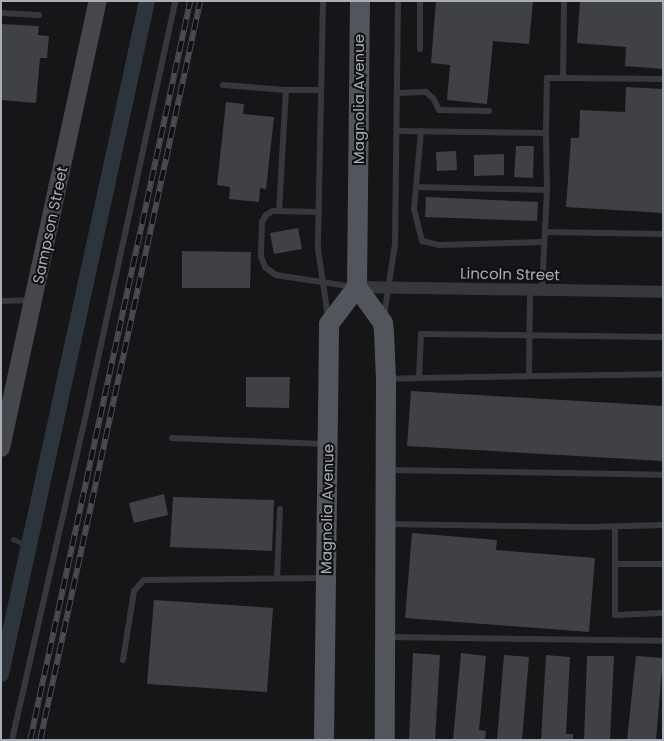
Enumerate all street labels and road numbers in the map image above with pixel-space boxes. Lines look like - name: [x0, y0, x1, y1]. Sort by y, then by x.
- street label: Magnolia Avenue: [350, 34, 368, 164]
- street label: Sampson Street: [29, 165, 71, 285]
- street label: Lincoln Street: [460, 264, 560, 284]
- street label: Magnolia Avenue: [317, 444, 337, 574]

